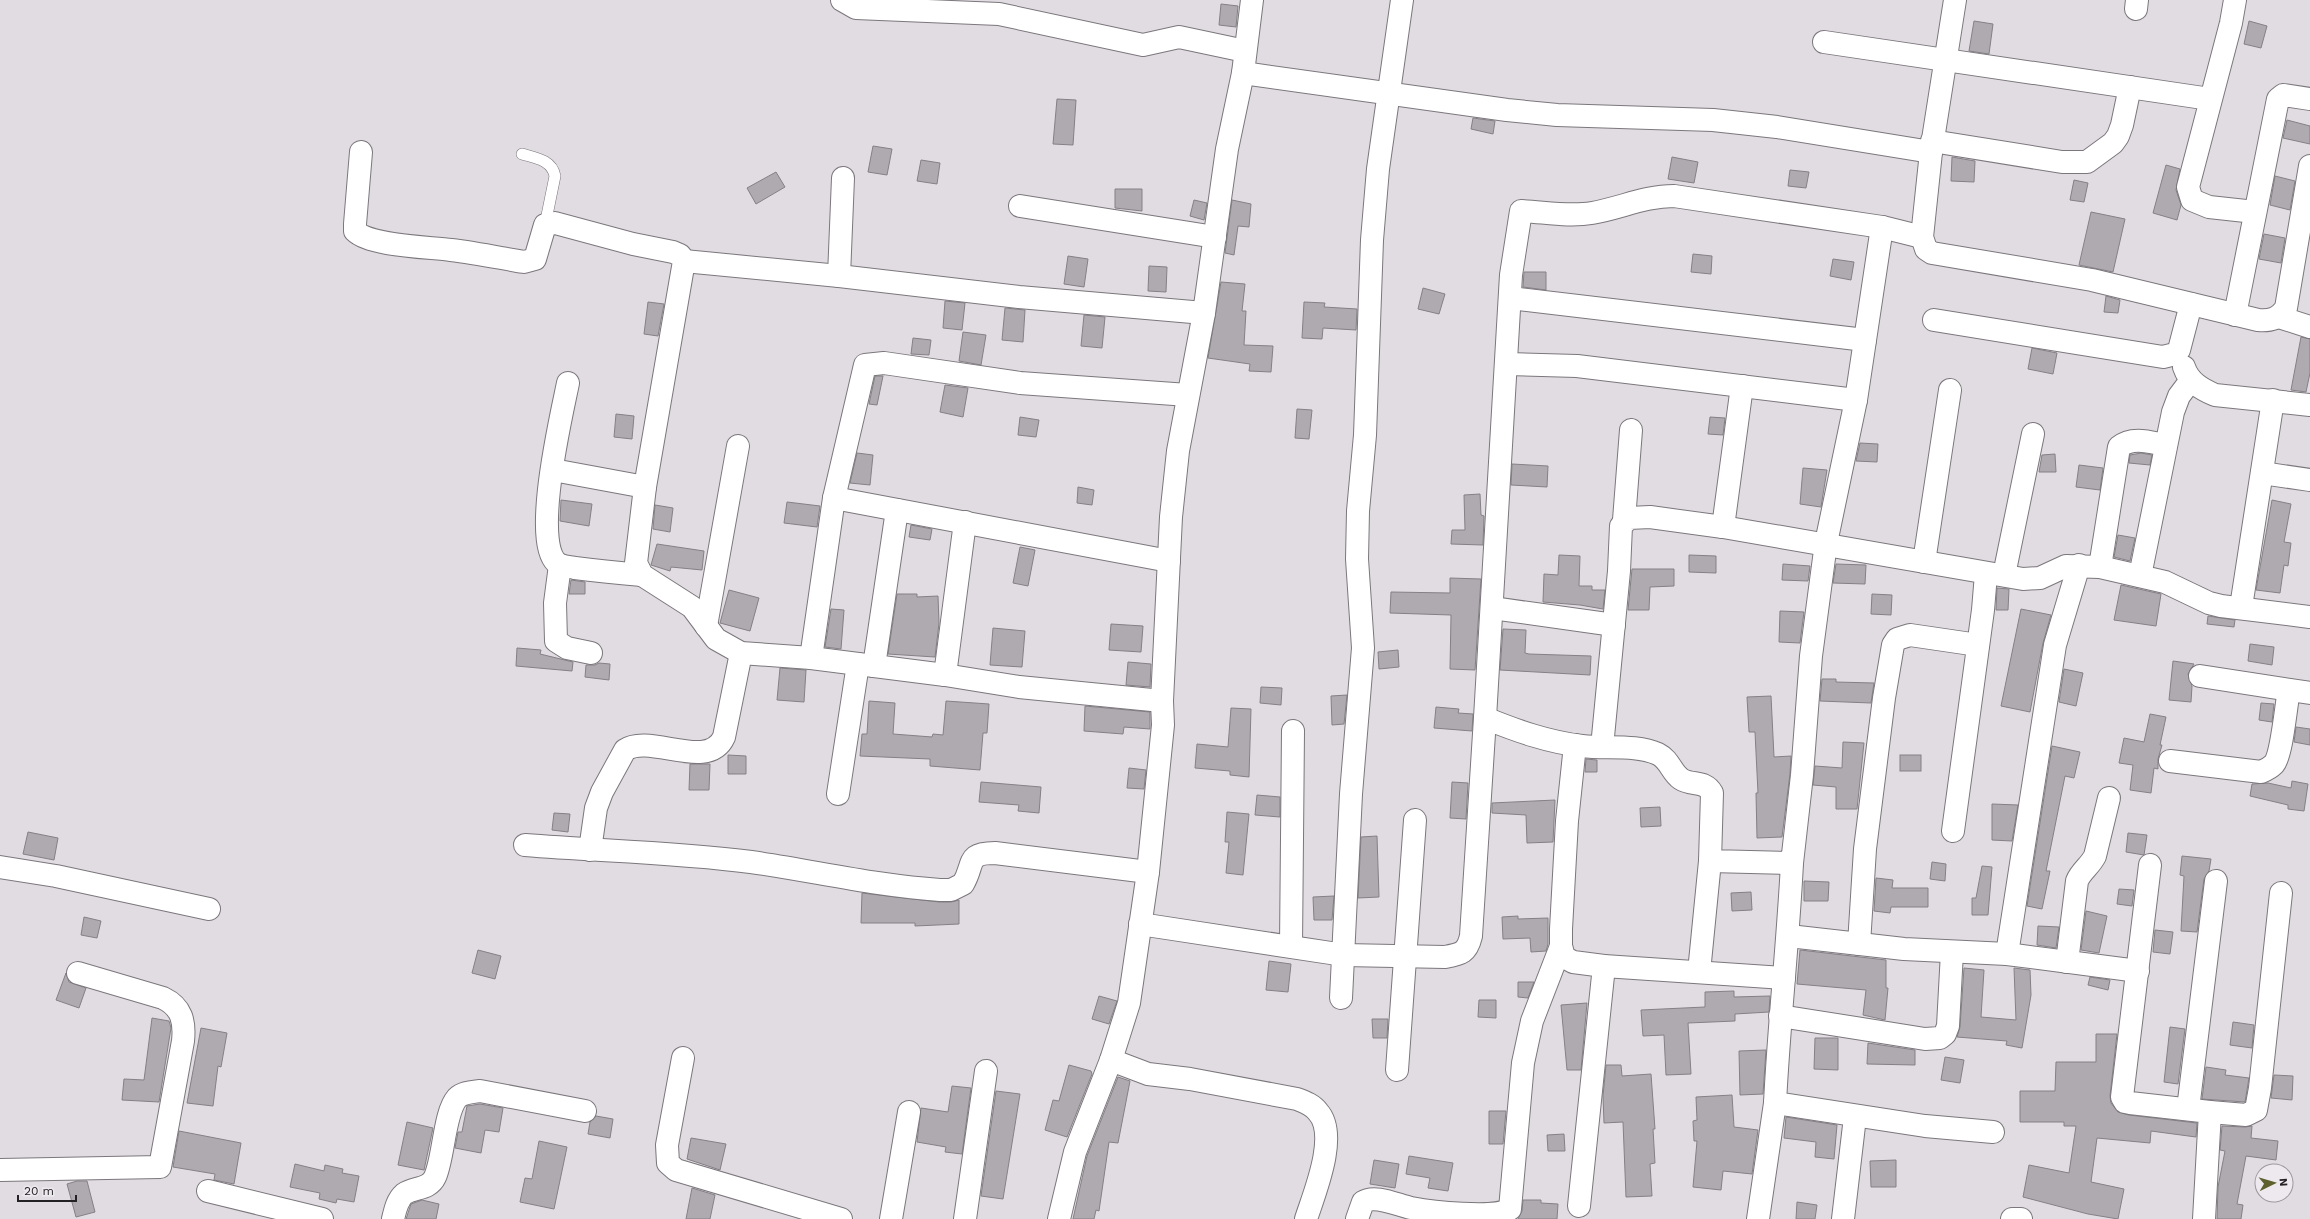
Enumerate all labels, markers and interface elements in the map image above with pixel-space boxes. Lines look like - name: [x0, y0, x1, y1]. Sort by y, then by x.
- north arrow: [2254, 1163, 2294, 1203]
- scale bar: [18, 1177, 76, 1203]
- text: N: [2277, 1178, 2290, 1187]
- text: 20 m: [24, 1184, 54, 1198]

